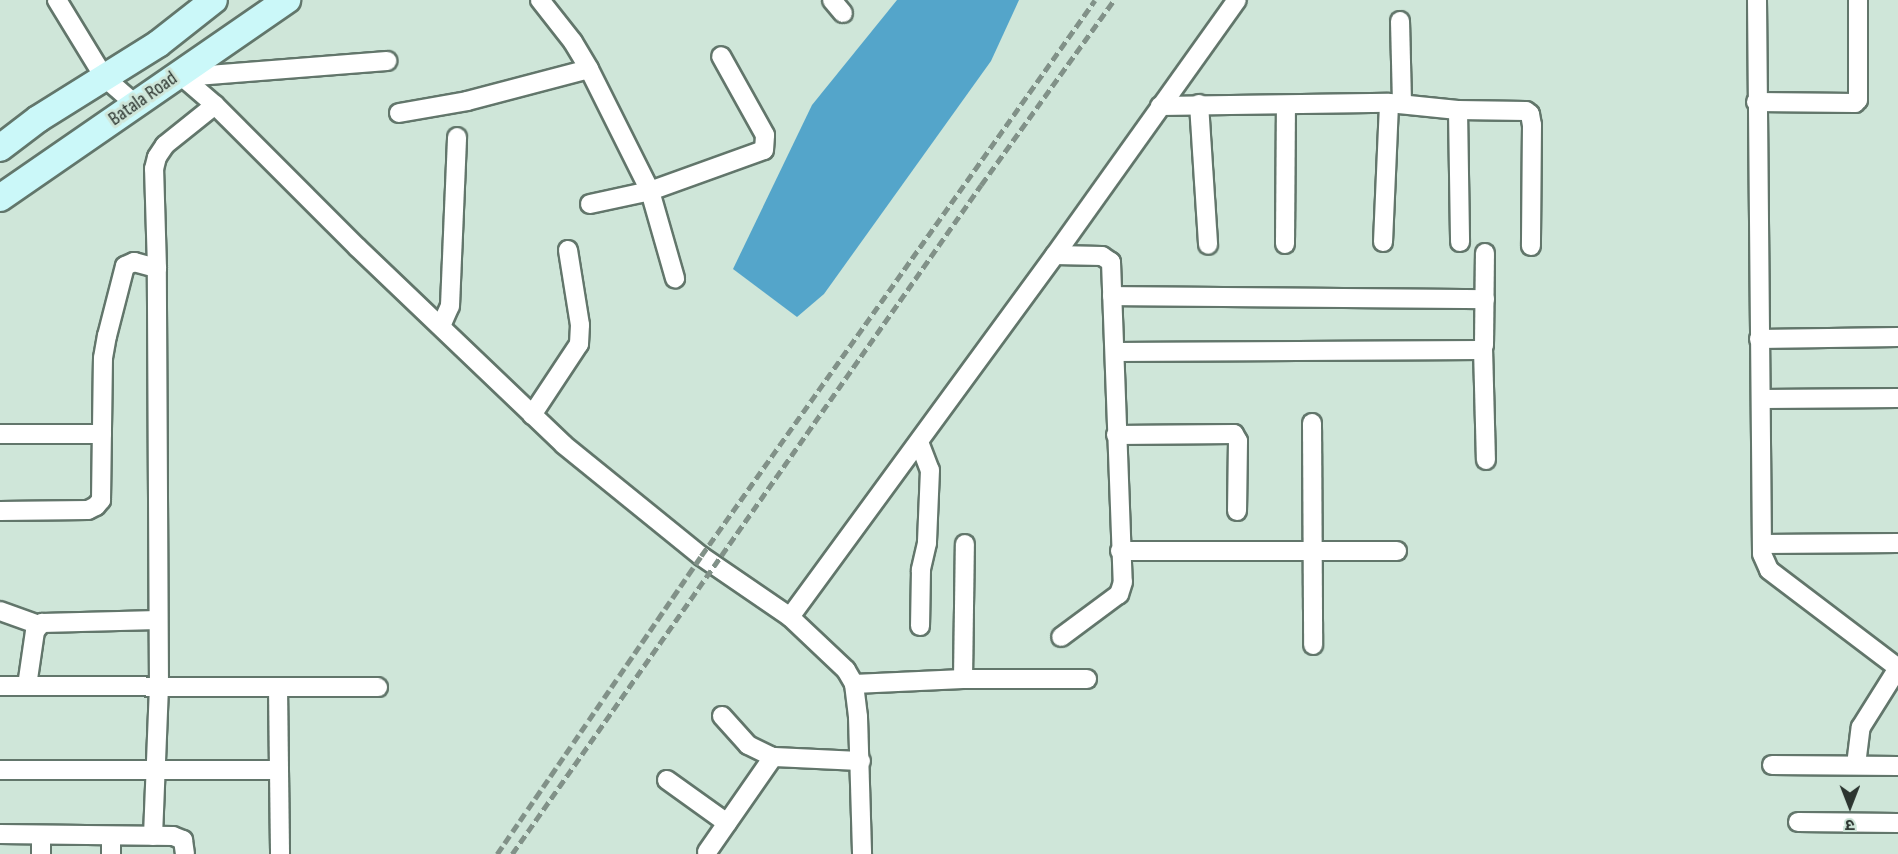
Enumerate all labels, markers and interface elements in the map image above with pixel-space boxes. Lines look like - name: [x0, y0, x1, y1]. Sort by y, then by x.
- street label: Batala Road: [104, 67, 182, 131]
- north arrow: [1820, 776, 1880, 836]
- text: उ: [1845, 815, 1855, 834]

